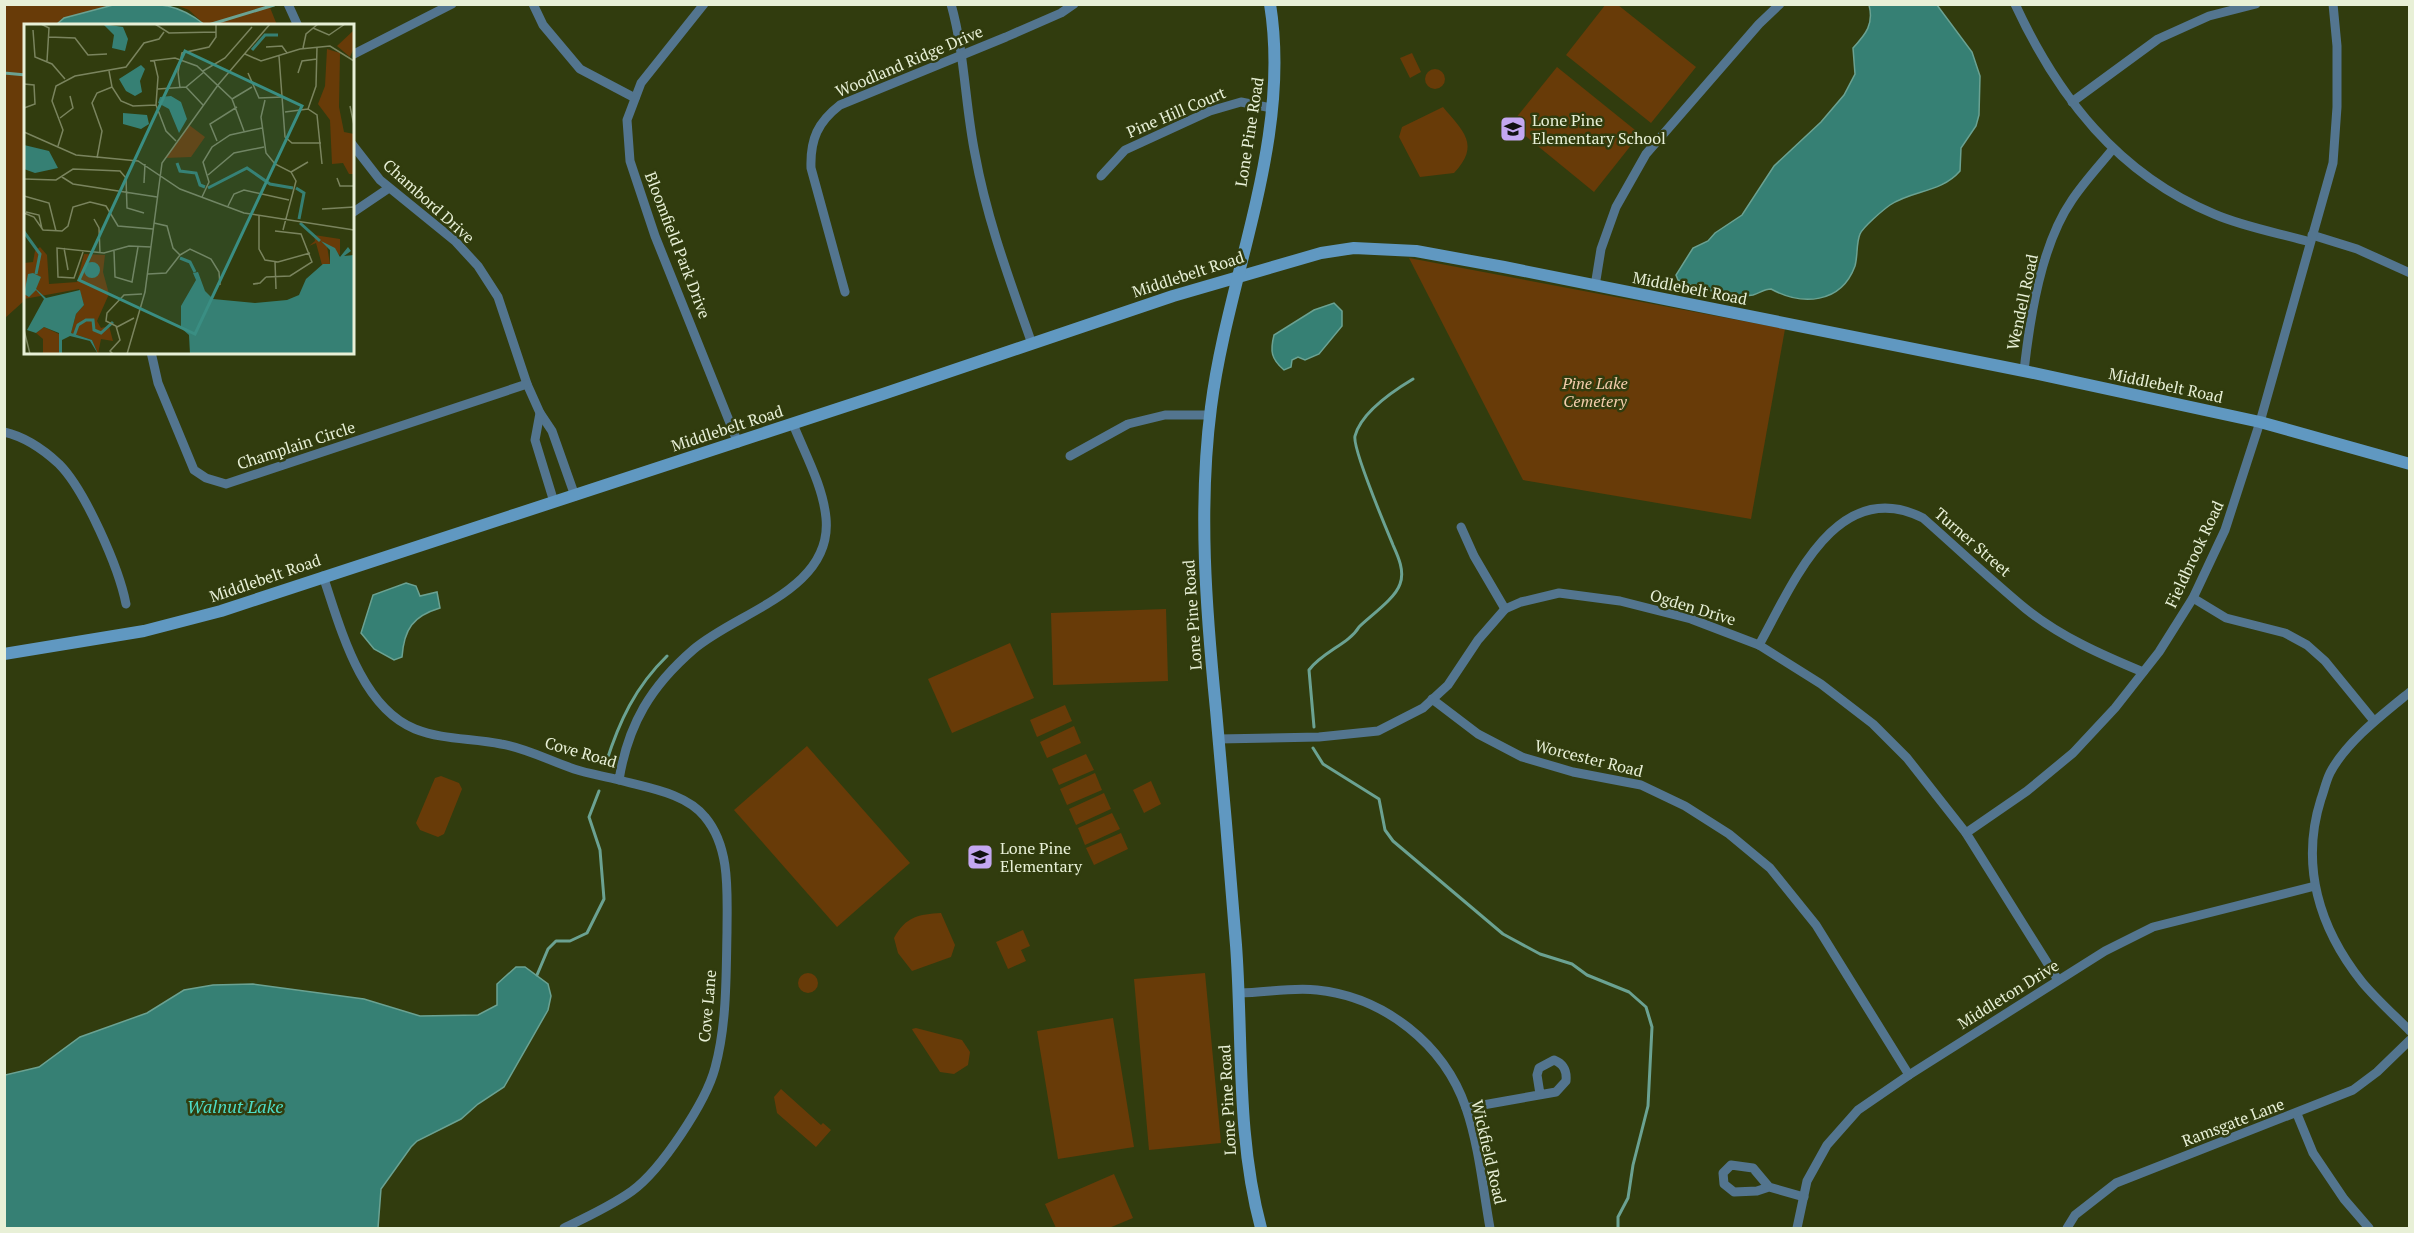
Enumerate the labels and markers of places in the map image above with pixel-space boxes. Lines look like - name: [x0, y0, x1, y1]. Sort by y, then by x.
- place label: Lone Pine Elementary School: [1532, 109, 1666, 149]
- school or university icon: Lone Pine Elementary School: [1498, 114, 1528, 144]
- place label: Lone Pine Elementary: [1000, 837, 1083, 877]
- school or university icon: Lone Pine Elementary: [965, 842, 995, 872]

